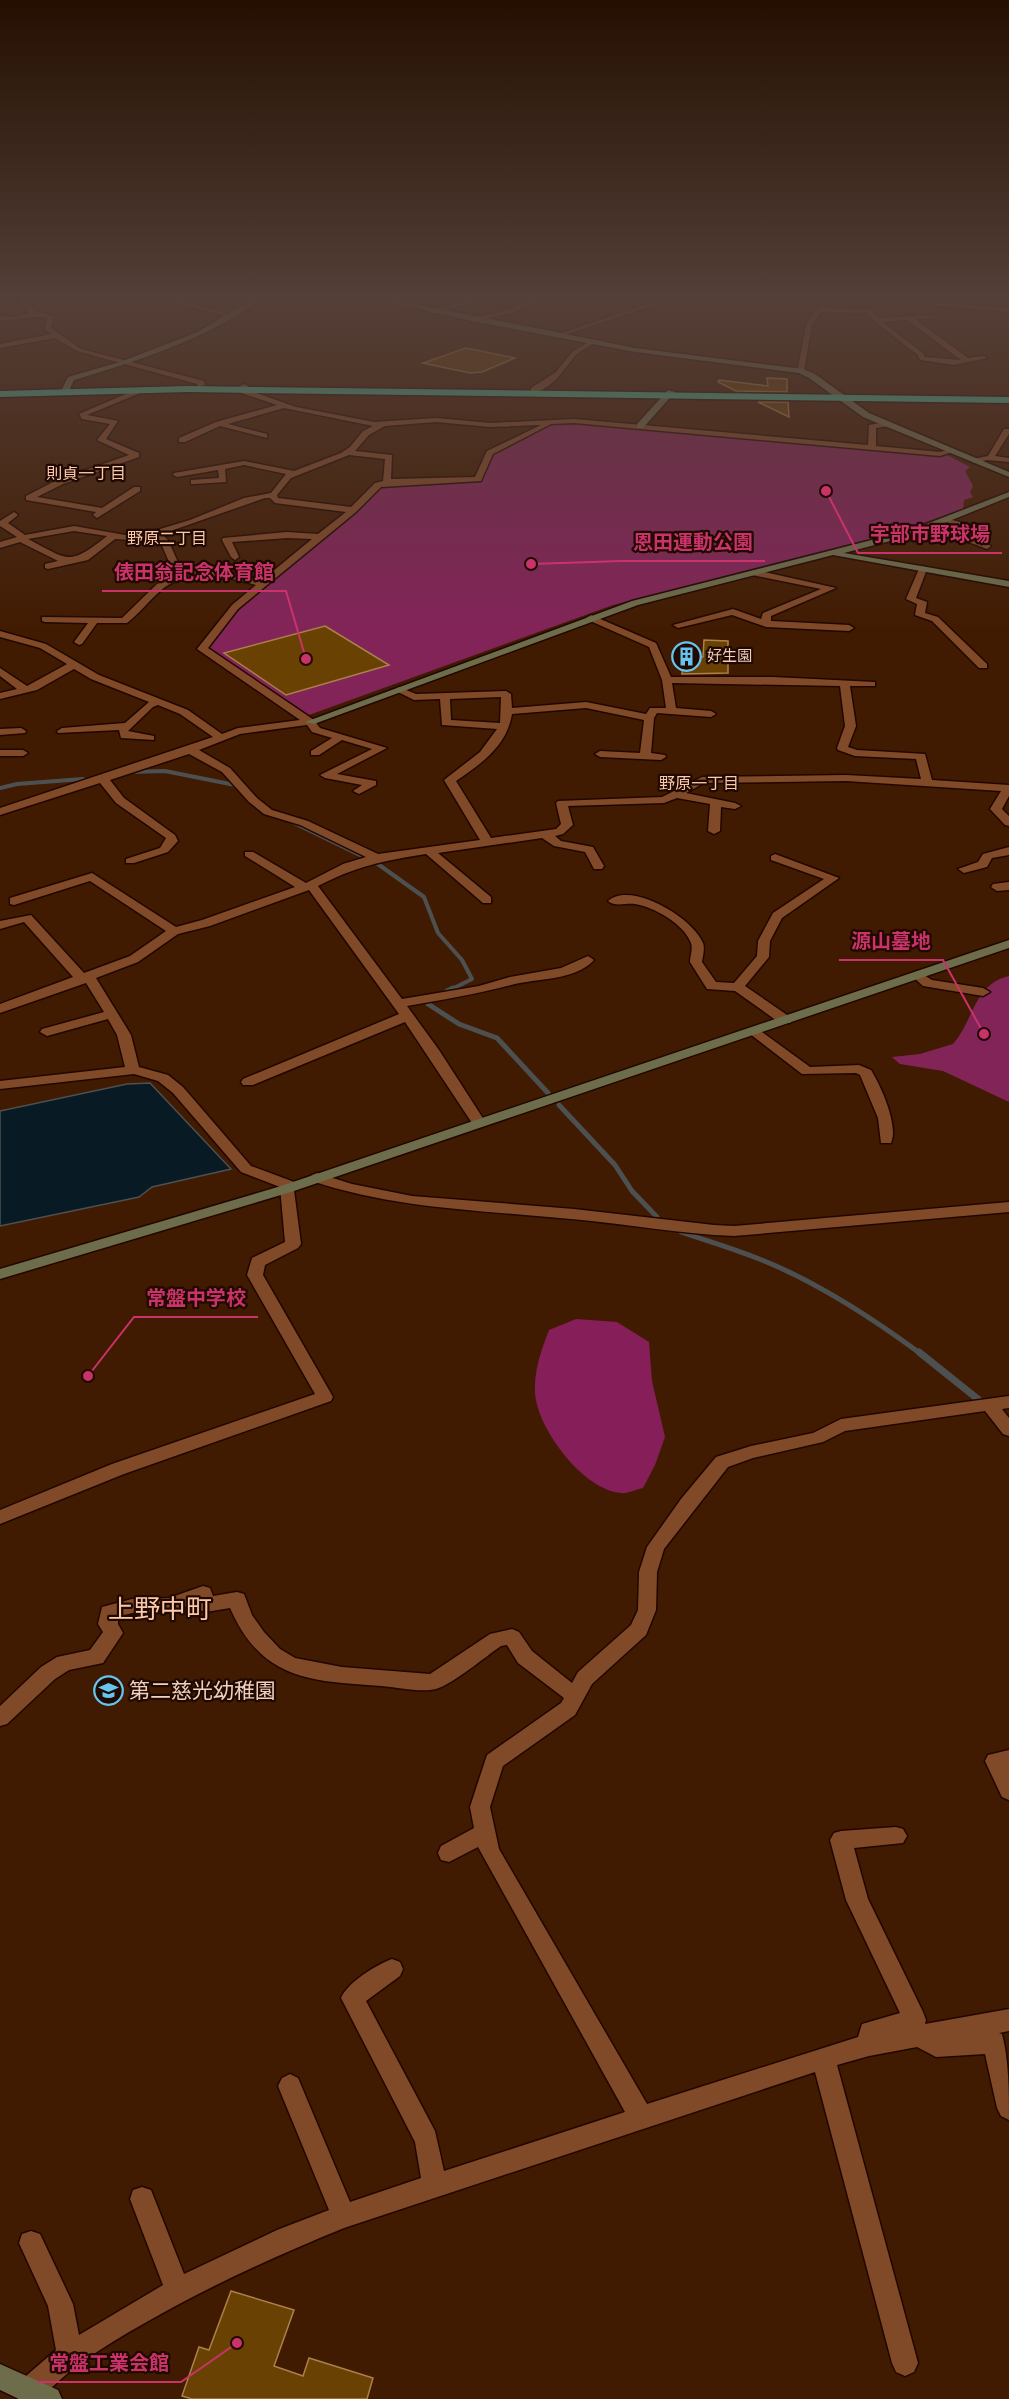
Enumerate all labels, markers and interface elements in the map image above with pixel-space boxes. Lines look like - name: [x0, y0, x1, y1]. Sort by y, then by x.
- district label: 則貞一丁目: [46, 463, 126, 482]
- callout: 宇部市野球場: [858, 515, 1002, 553]
- text: 宇部市野球場: [870, 521, 990, 545]
- callout: 恩田運動公園: [621, 523, 765, 561]
- district label: 野原二丁目: [127, 528, 207, 547]
- text: 恩田運動公園: [633, 529, 753, 553]
- callout: 俵田翁記念体育館: [102, 553, 286, 591]
- text: 俵田翁記念体育館: [114, 559, 274, 583]
- building icon: 好生園: [670, 640, 702, 672]
- place label: 好生園: [707, 646, 752, 664]
- district label: 野原一丁目: [659, 773, 739, 792]
- callout: 源山墓地: [839, 922, 943, 960]
- text: 源山墓地: [851, 928, 931, 952]
- callout: 常盤中学校: [134, 1279, 258, 1317]
- text: 常盤中学校: [146, 1285, 246, 1309]
- district label: 上野中町: [108, 1592, 212, 1623]
- school or university icon: 第二慈光幼稚園: [92, 1675, 124, 1707]
- place label: 第二慈光幼稚園: [129, 1677, 276, 1702]
- callout: 常盤工業会館: [37, 2344, 181, 2382]
- text: 常盤工業会館: [49, 2350, 169, 2374]

